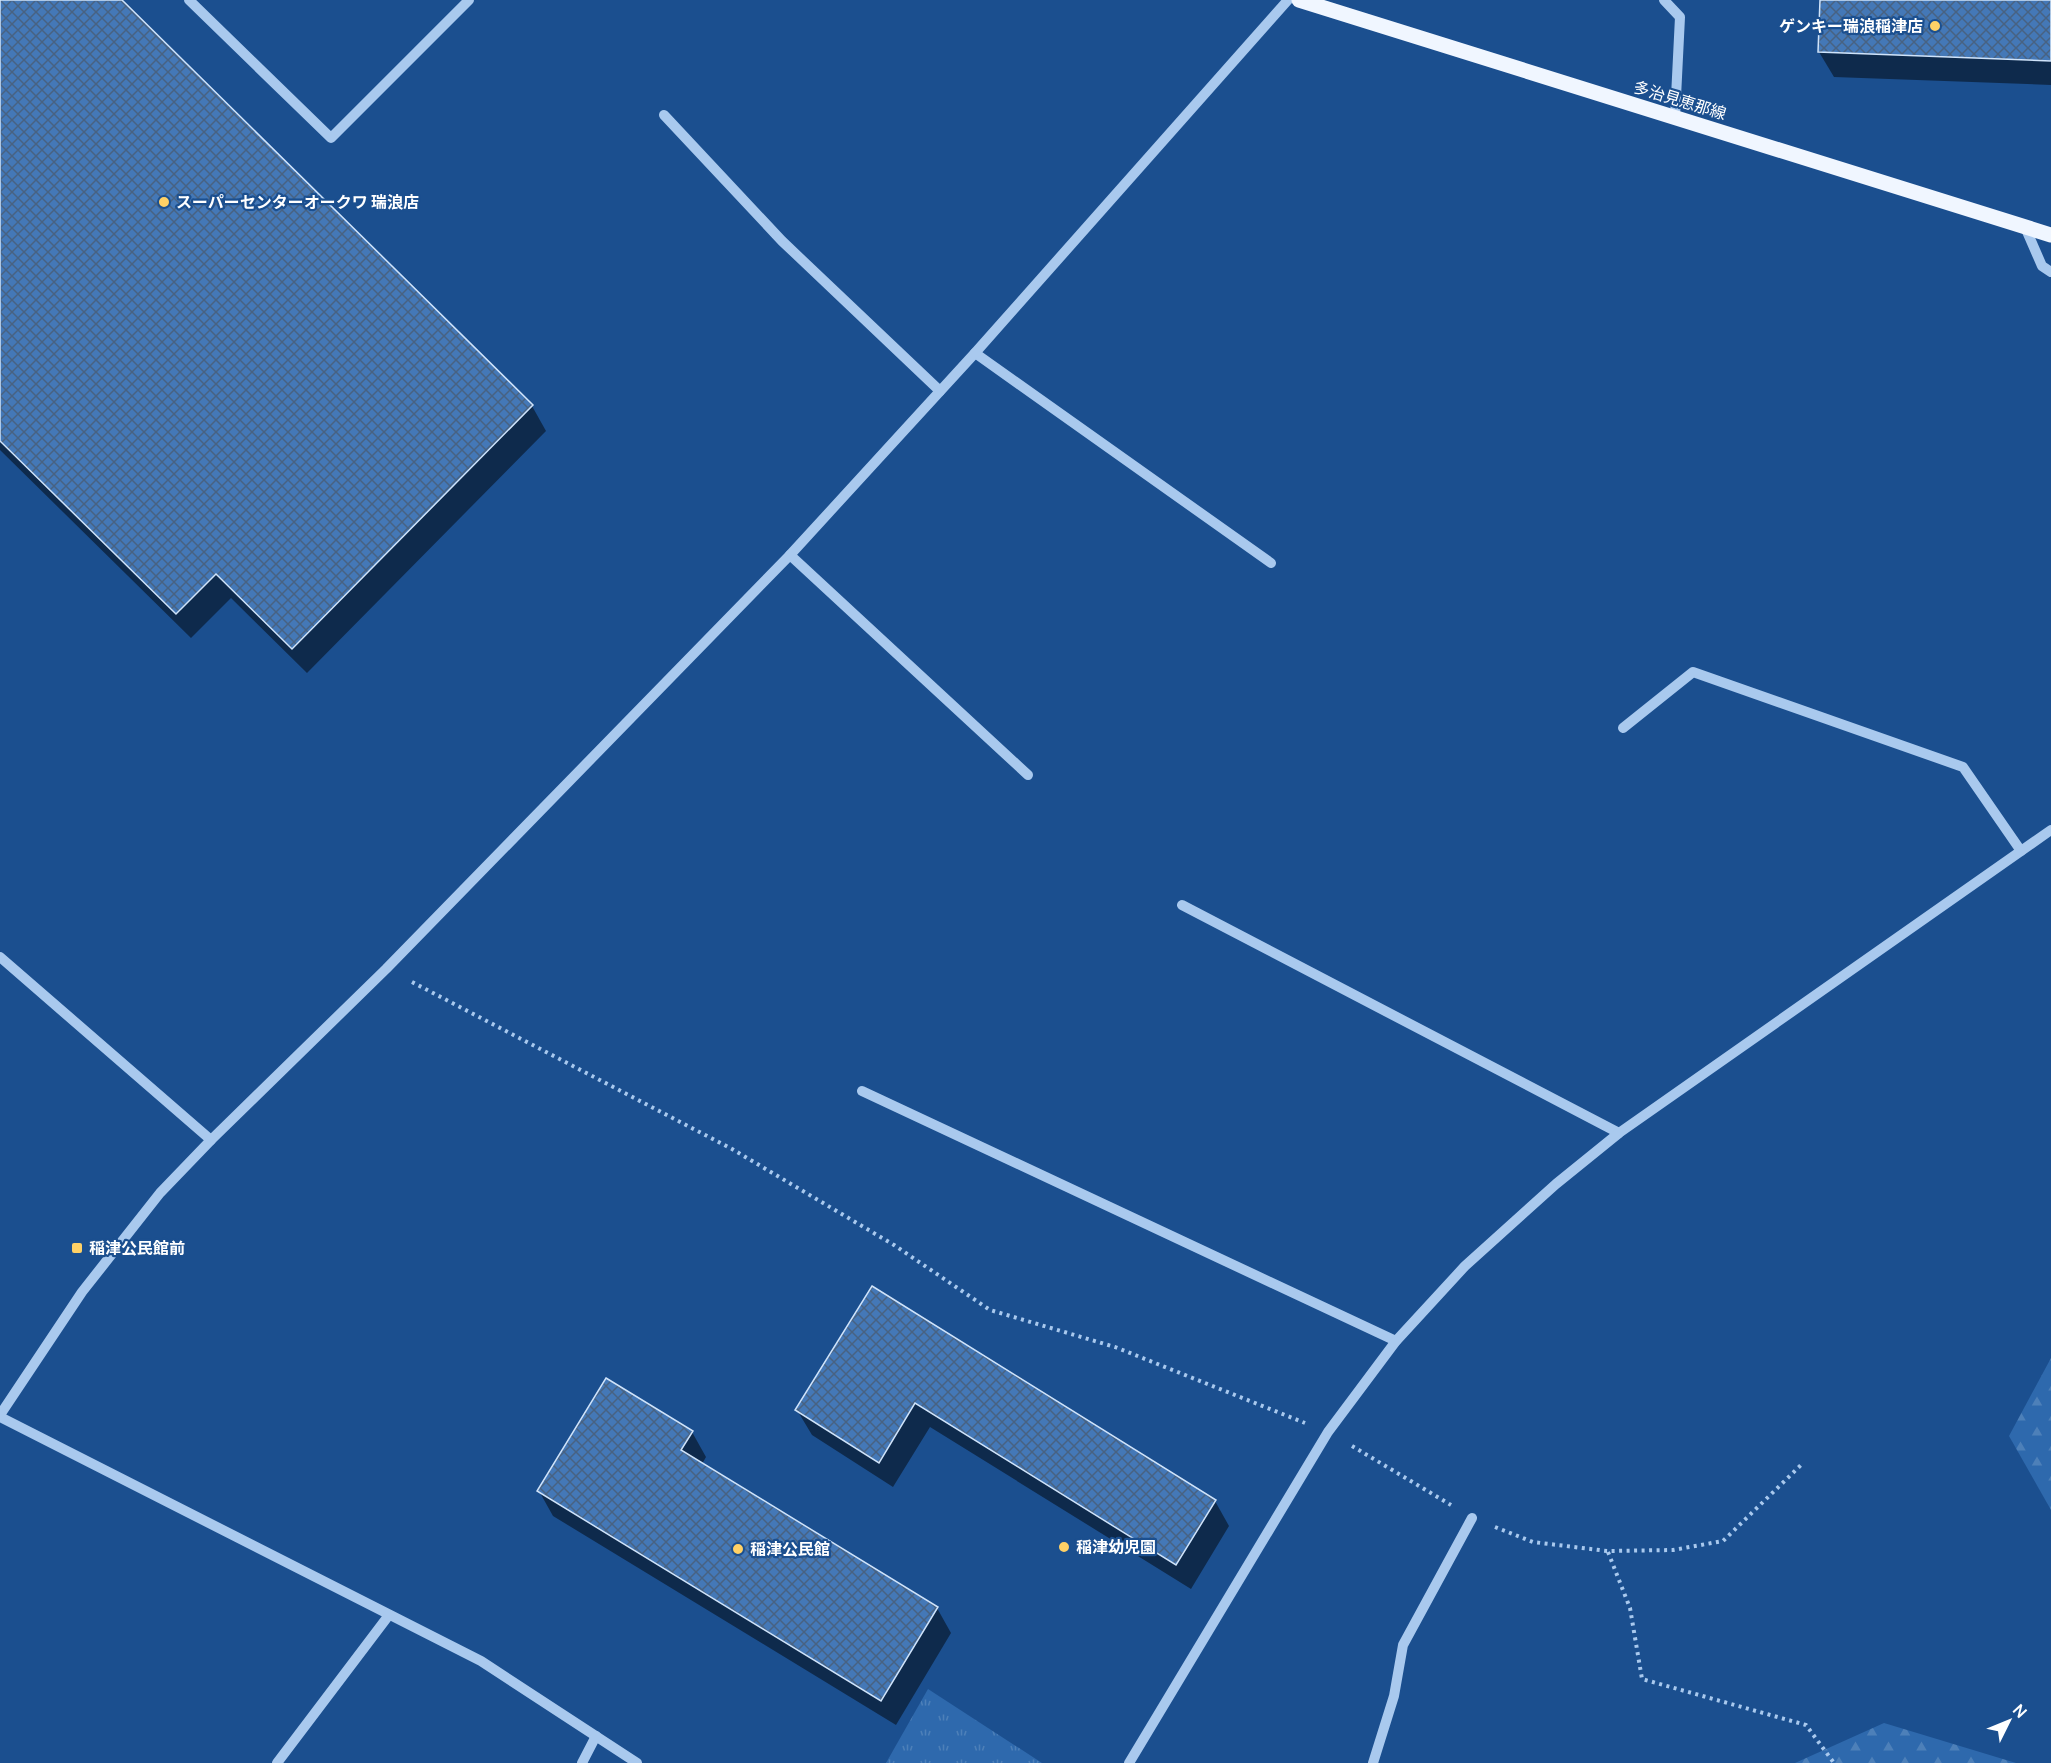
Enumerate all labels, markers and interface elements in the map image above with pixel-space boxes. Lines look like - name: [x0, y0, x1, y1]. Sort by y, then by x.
- place label: ゲンキー瑞浪稲津店: [1779, 15, 1923, 37]
- marker: ゲンキー瑞浪稲津店: [1928, 19, 1942, 33]
- street label: 多治見恵那線: [1631, 75, 1729, 125]
- place label: スーパーセンターオークワ 瑞浪店: [176, 191, 419, 213]
- marker: スーパーセンターオークワ 瑞浪店: [157, 195, 171, 209]
- place label: 稲津公民館前: [89, 1237, 185, 1259]
- marker: 稲津公民館前: [70, 1241, 84, 1255]
- place label: 稲津幼児園: [1076, 1536, 1156, 1558]
- place label: 稲津公民館: [750, 1538, 830, 1560]
- marker: 稲津幼児園: [1057, 1540, 1071, 1554]
- marker: 稲津公民館: [731, 1542, 745, 1556]
- north arrow: [1979, 1691, 2039, 1751]
- text: N: [2008, 1699, 2032, 1722]

